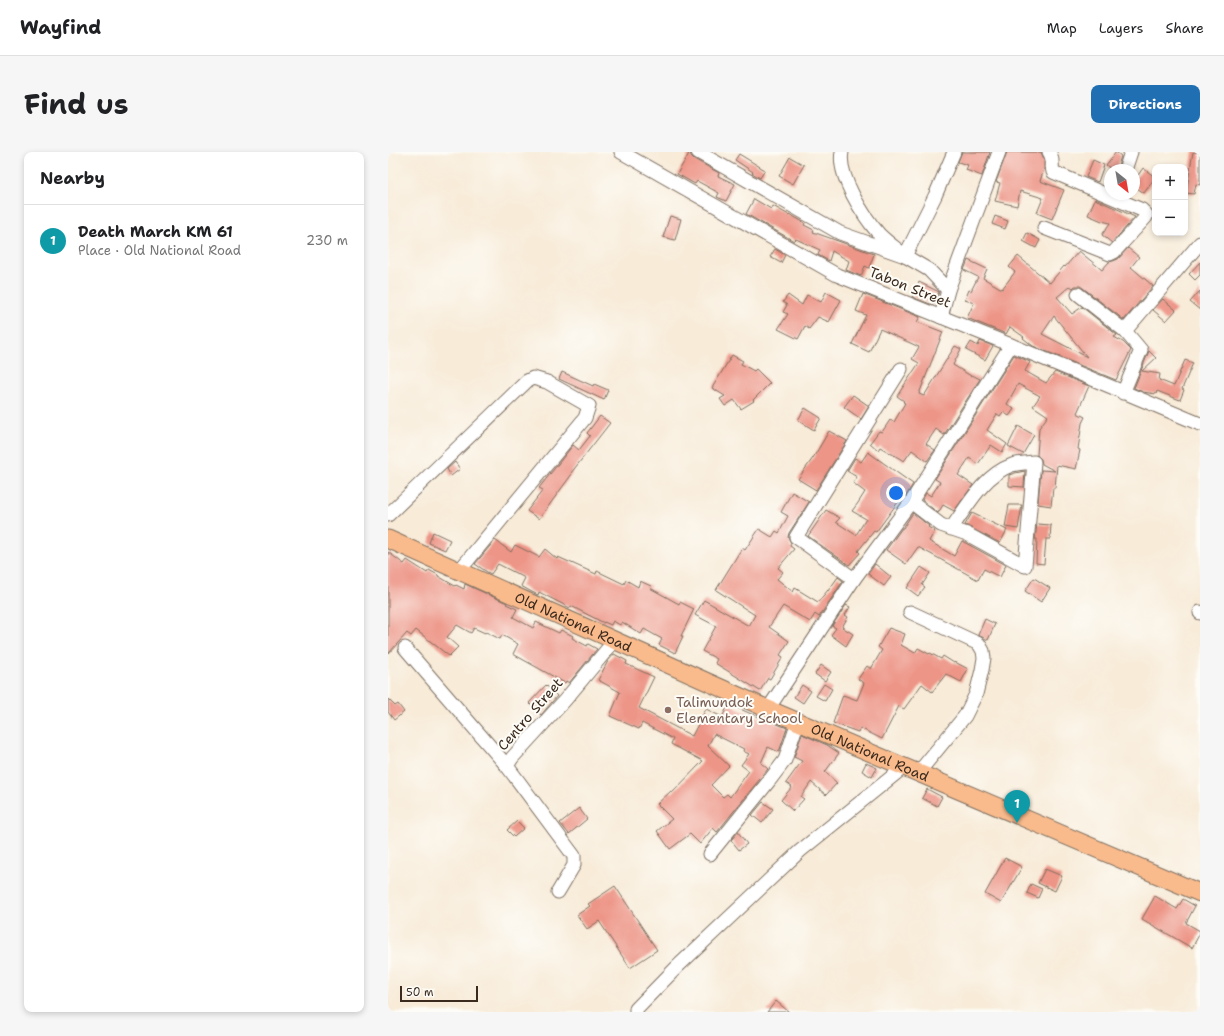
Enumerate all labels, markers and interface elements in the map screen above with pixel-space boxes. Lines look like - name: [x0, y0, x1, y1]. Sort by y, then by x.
- text: Wayfind: [20, 15, 101, 40]
- text: Map: [1047, 19, 1077, 37]
- text: Layers: [1099, 19, 1143, 37]
- text: Share: [1165, 19, 1204, 37]
- text: Find us: [24, 85, 129, 123]
- button: Directions: [1091, 85, 1200, 123]
- north arrow: [1104, 164, 1140, 200]
- map controls: [1152, 164, 1188, 236]
- button: +: [1152, 164, 1188, 200]
- text: Nearby: [40, 167, 105, 189]
- button: −: [1152, 200, 1188, 236]
- text: Death March KM 61: [78, 222, 233, 242]
- text: 1: [50, 232, 56, 249]
- text: 230 m: [306, 232, 348, 249]
- text: Place · Old National Road: [78, 242, 241, 259]
- street label: Tabon Street: [866, 262, 954, 312]
- your location: [886, 483, 906, 503]
- street label: Old National Road: [512, 588, 635, 656]
- street label: Centro Street: [493, 674, 567, 754]
- place label: Talimundok Elementary School: [676, 693, 803, 727]
- marker: Talimundok Elementary School: [663, 705, 673, 715]
- street label: Old National Road: [808, 719, 932, 785]
- pin: 1: [1004, 790, 1030, 823]
- scale bar: [400, 984, 478, 1003]
- text: 50 m: [406, 985, 434, 1000]

